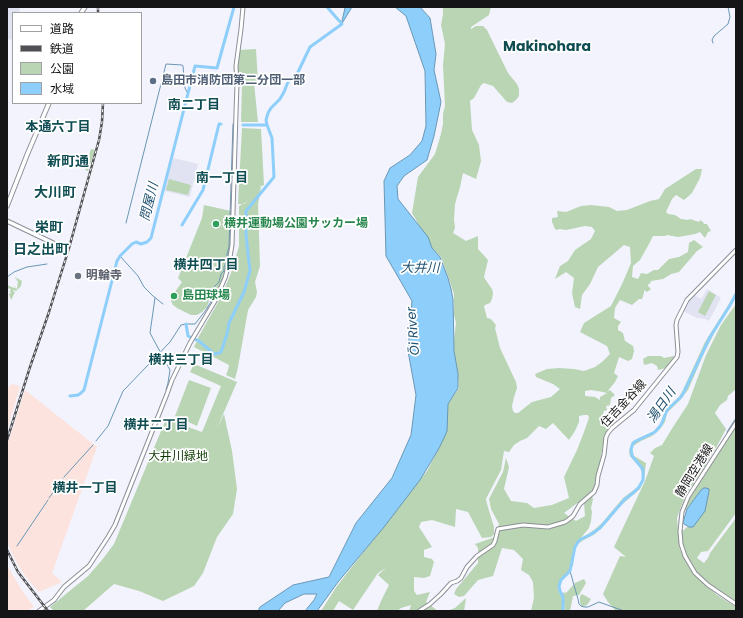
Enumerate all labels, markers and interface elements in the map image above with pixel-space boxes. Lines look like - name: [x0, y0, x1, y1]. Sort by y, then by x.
- legend: [12, 12, 142, 104]
- text: 道路: [50, 20, 74, 37]
- district label: Makinohara: [503, 39, 591, 55]
- text: 鉄道: [50, 40, 74, 57]
- text: 公園: [50, 60, 74, 77]
- place label: 島田市消防団第二分団一部: [161, 74, 305, 88]
- marker: 島田市消防団第二分団一部: [148, 76, 158, 86]
- text: 水域: [50, 80, 74, 97]
- district label: 南二丁目: [168, 98, 220, 114]
- district label: 本通六丁目: [26, 120, 90, 136]
- district label: 新町通: [47, 154, 89, 170]
- district label: 南一丁目: [196, 171, 248, 187]
- water label: 問屋川: [138, 181, 162, 223]
- district label: 大川町: [34, 185, 76, 201]
- place label: 横井運動場公園サッカー場: [224, 217, 368, 231]
- marker: 横井運動場公園サッカー場: [211, 219, 221, 229]
- district label: 栄町: [35, 220, 63, 236]
- district label: 日之出町: [13, 242, 69, 258]
- district label: 横井四丁目: [174, 258, 238, 274]
- water label: 大井川: [401, 261, 439, 277]
- place label: 明輪寺: [86, 269, 122, 283]
- marker: 明輪寺: [73, 271, 83, 281]
- place label: 島田球場: [182, 289, 230, 303]
- marker: 島田球場: [169, 291, 179, 301]
- water label: Ōi River: [404, 306, 424, 356]
- district label: 横井三丁目: [149, 353, 213, 369]
- street label: 住吉金谷線: [598, 377, 650, 431]
- water label: 湯日川: [644, 386, 680, 426]
- district label: 横井二丁目: [124, 418, 188, 434]
- street label: 静岡空港線: [673, 442, 717, 500]
- park label: 大井川緑地: [148, 450, 208, 464]
- district label: 横井一丁目: [53, 481, 117, 497]

